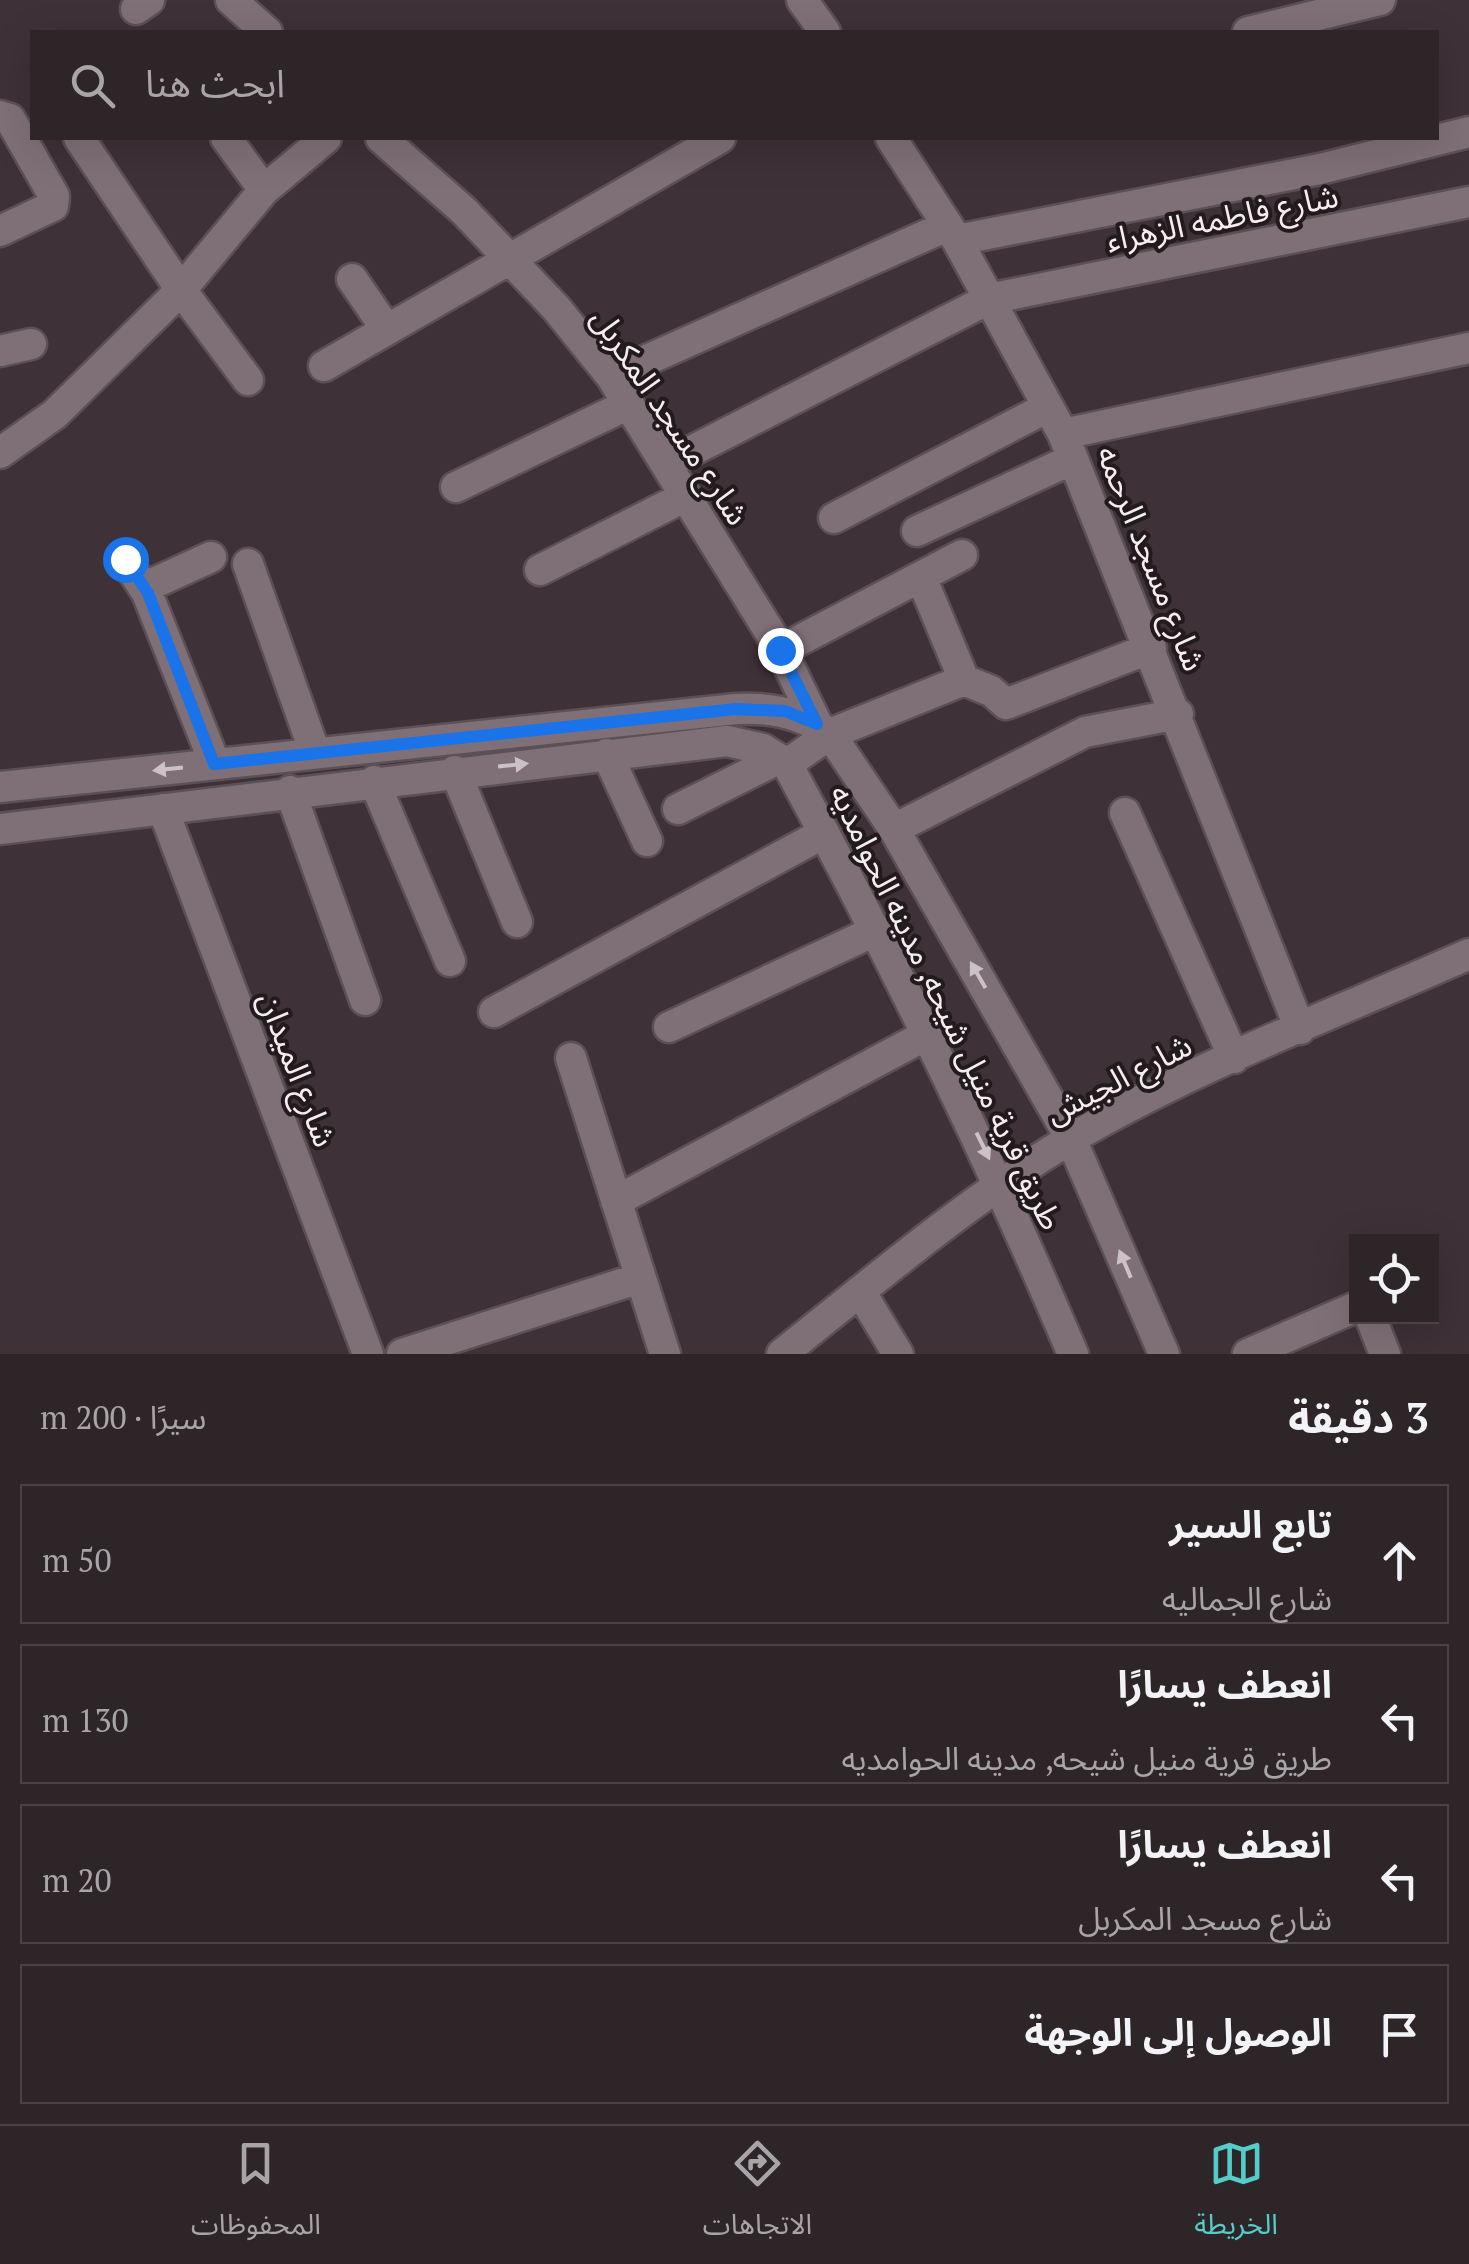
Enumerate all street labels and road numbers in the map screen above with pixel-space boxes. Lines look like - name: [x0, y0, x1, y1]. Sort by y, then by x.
- street label: شارع فاطمه الزهراء: [1102, 174, 1342, 264]
- street label: شارع مسجد المكربل: [579, 299, 759, 535]
- street label: شارع مسجد الرحمه: [1084, 439, 1216, 678]
- street label: طريق قرية منيل شيحه, مدينه الحوامديه: [821, 777, 1073, 1237]
- street label: شارع الميدان: [245, 985, 347, 1154]
- street label: شارع الجيش: [1038, 1023, 1200, 1136]

